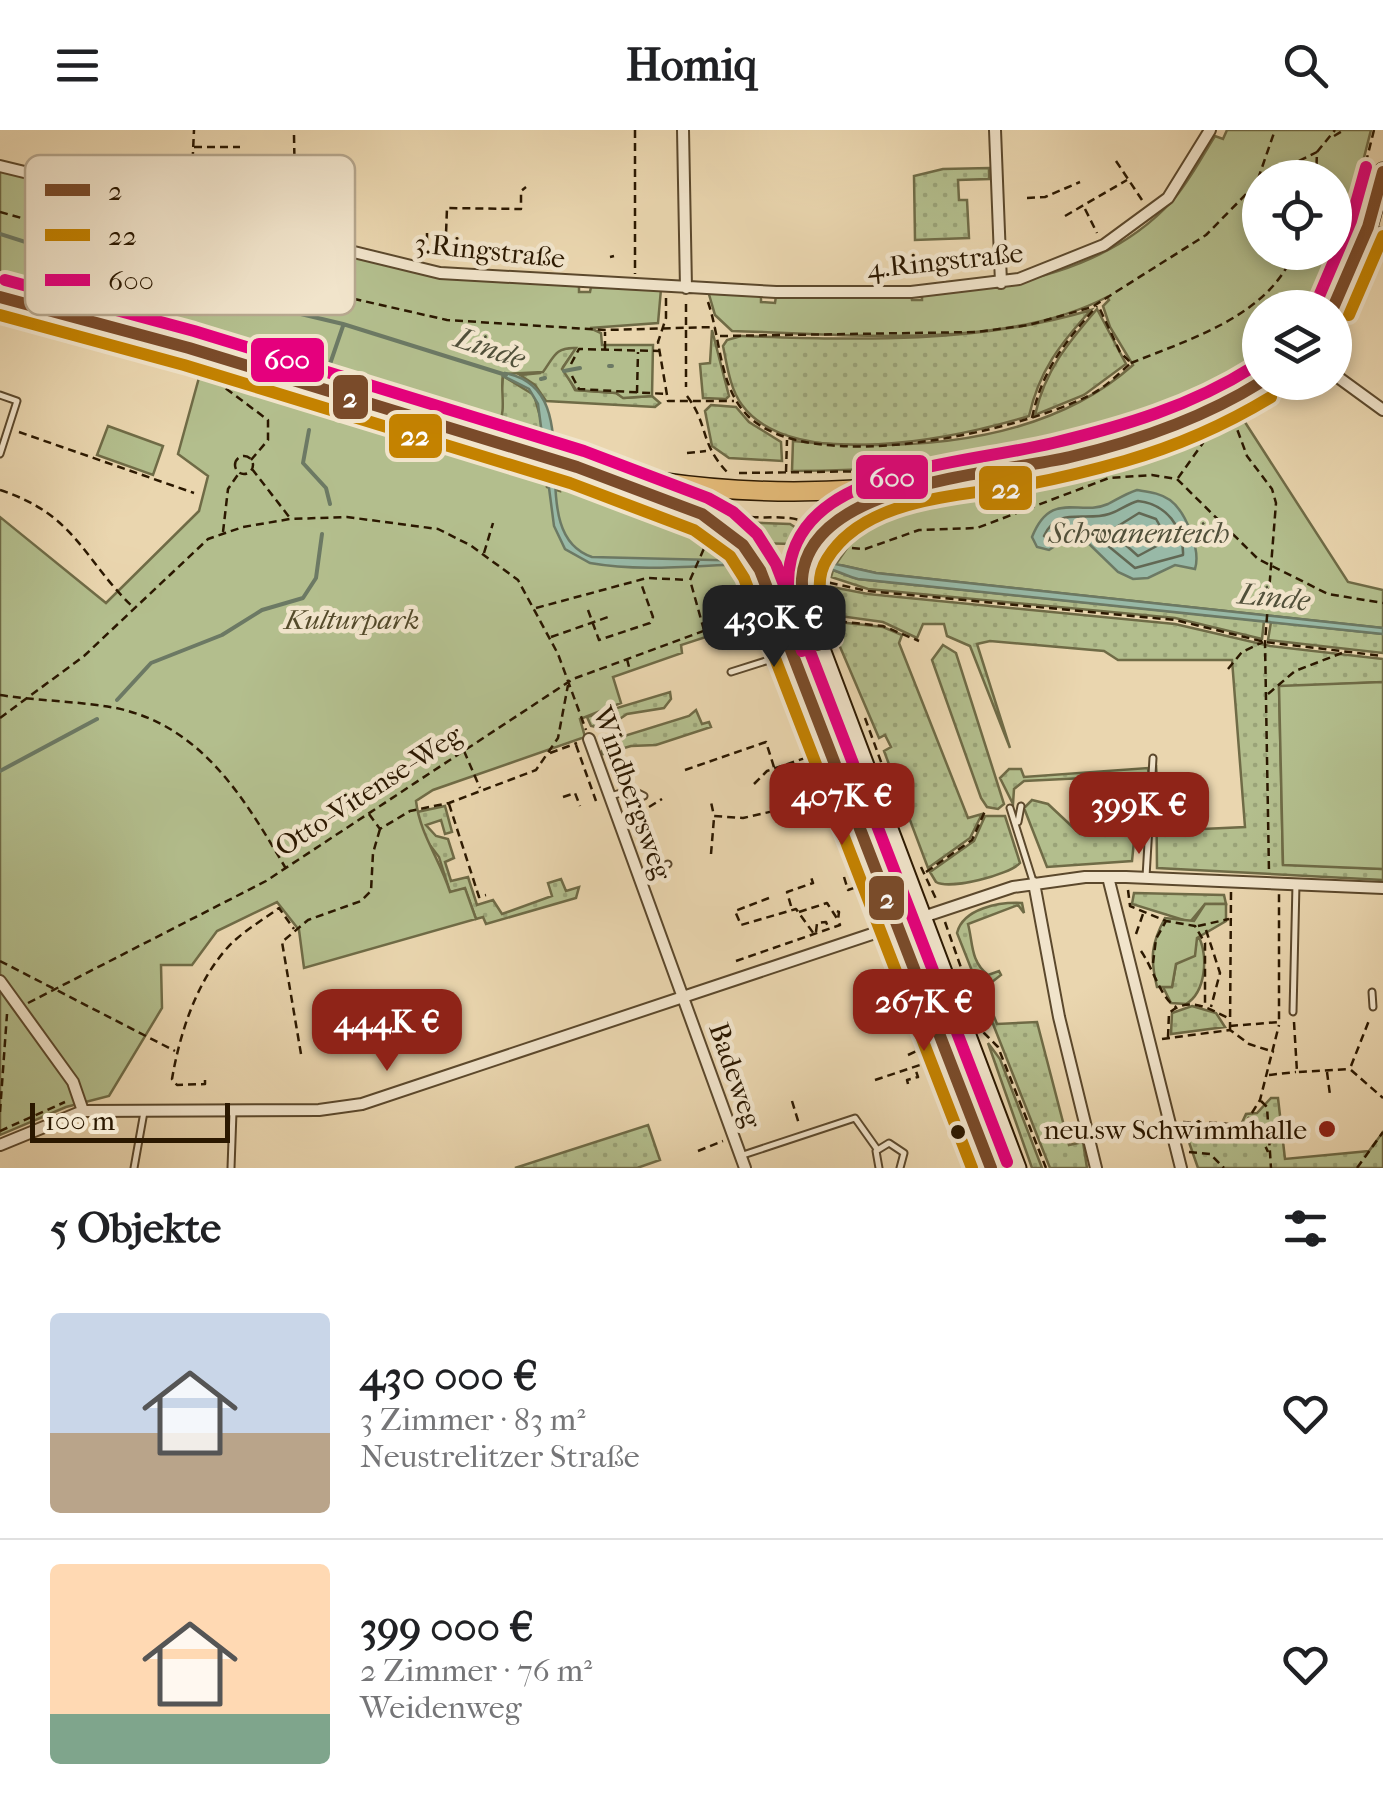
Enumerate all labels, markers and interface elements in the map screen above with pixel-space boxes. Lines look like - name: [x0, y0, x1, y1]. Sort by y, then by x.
- icon: menu: [50, 38, 105, 93]
- icon: search: [1278, 38, 1333, 93]
- text: Homiq: [626, 39, 757, 92]
- legend: [25, 155, 355, 315]
- map controls: [1242, 160, 1352, 400]
- button: locate: [1242, 160, 1352, 270]
- text: 2: [108, 174, 122, 207]
- text: 22: [108, 219, 137, 252]
- street label: 3.Ringstraße: [413, 226, 567, 275]
- street label: 4.Ringstraße: [865, 236, 1025, 285]
- text: 600: [108, 264, 154, 297]
- button: layers: [1242, 290, 1352, 400]
- water label: Linde: [448, 320, 530, 377]
- line badge: 600: [249, 336, 326, 384]
- text: 600: [264, 343, 310, 376]
- line badge: 2: [331, 373, 370, 421]
- text: 2: [343, 381, 357, 414]
- line badge: 22: [387, 412, 444, 460]
- text: 22: [401, 419, 429, 452]
- line badge: 600: [854, 453, 930, 501]
- text: 600: [869, 461, 915, 494]
- line badge: 22: [977, 464, 1034, 512]
- text: 22: [992, 472, 1020, 505]
- water label: Schwanenteich: [1047, 516, 1230, 551]
- water label: Linde: [1235, 576, 1312, 619]
- pin: 430K €: [693, 585, 855, 670]
- text: 430K €: [725, 599, 823, 636]
- park label: Kulturpark: [283, 603, 419, 636]
- street label: Windbergsweg: [586, 701, 679, 885]
- street label: Otto-Vitense-Weg: [269, 717, 469, 863]
- pin: 407K €: [761, 763, 923, 848]
- pin: 399K €: [1058, 772, 1220, 857]
- text: 407K €: [791, 777, 893, 814]
- text: 399K €: [1091, 786, 1187, 823]
- line badge: 2: [867, 874, 906, 922]
- text: 2: [880, 882, 894, 915]
- pin: 267K €: [843, 969, 1005, 1054]
- text: 267K €: [875, 983, 973, 1020]
- pin: 444K €: [306, 989, 468, 1074]
- text: 444K €: [334, 1003, 440, 1040]
- street label: Badeweg: [702, 1018, 769, 1133]
- scale bar: [30, 1098, 230, 1143]
- text: 100 m: [45, 1104, 115, 1137]
- place label: neu.sw Schwimmhalle: [1043, 1113, 1307, 1146]
- marker: neu.sw Schwimmhalle: [1316, 1118, 1338, 1140]
- unlabelled marker: [948, 1122, 968, 1142]
- icon: filters: [1278, 1201, 1333, 1256]
- text: 5 Objekte: [50, 1204, 221, 1253]
- text: 430 000 €: [360, 1352, 538, 1401]
- icon: home: [130, 1353, 250, 1473]
- icon: heart: [1278, 1386, 1333, 1441]
- text: 3 Zimmer · 83 m²: [360, 1401, 585, 1438]
- text: Neustrelitzer Straße: [360, 1438, 640, 1475]
- text: 399 000 €: [360, 1603, 534, 1652]
- icon: home: [130, 1604, 250, 1724]
- icon: heart: [1278, 1637, 1333, 1692]
- text: 2 Zimmer · 76 m²: [360, 1652, 592, 1689]
- text: Weidenweg: [360, 1689, 522, 1726]

